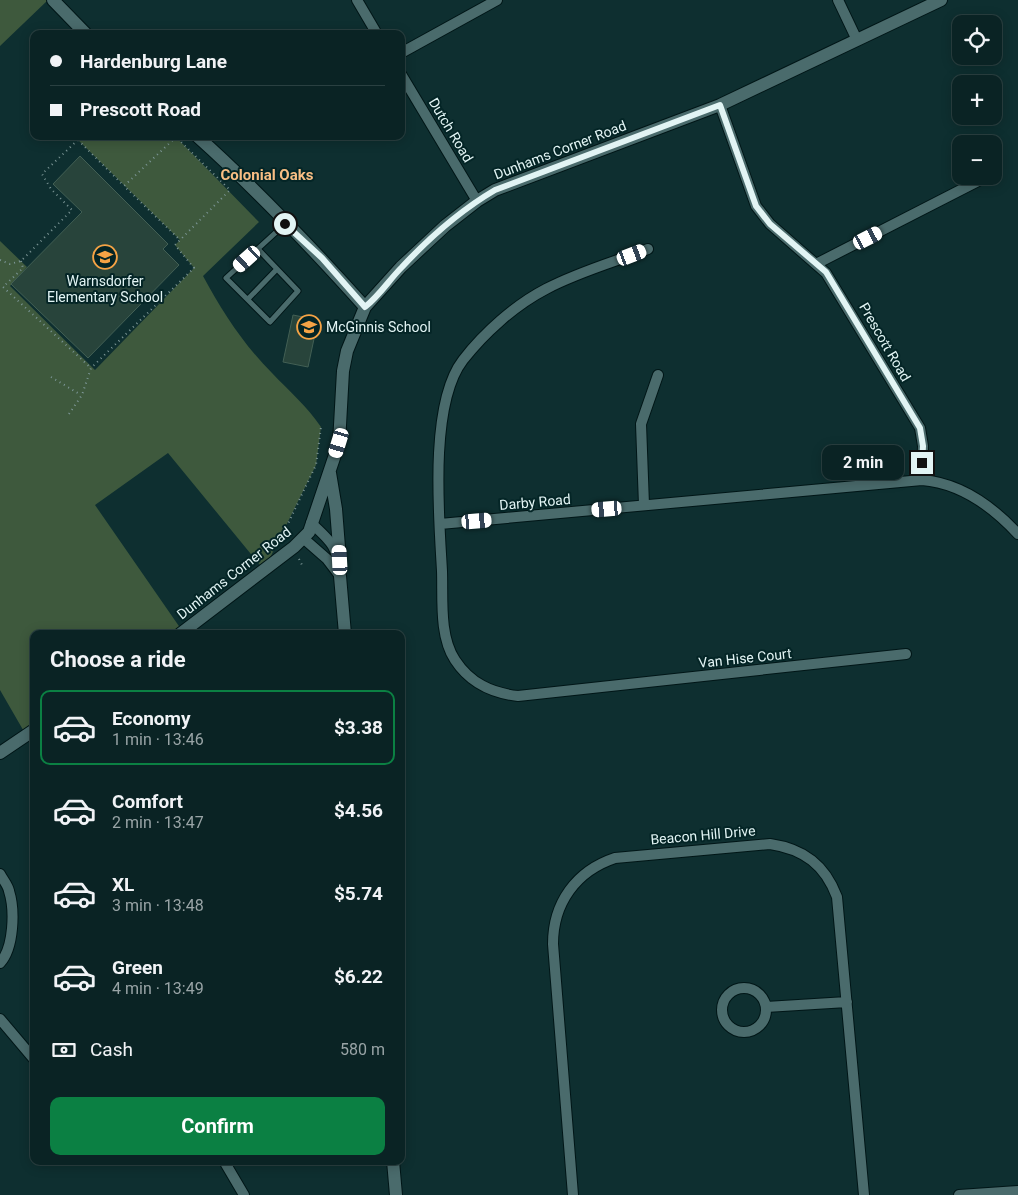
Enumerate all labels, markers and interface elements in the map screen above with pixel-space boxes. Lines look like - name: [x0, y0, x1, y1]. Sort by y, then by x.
- map controls: [952, 15, 1002, 185]
- button: locate: [952, 15, 1002, 65]
- text: Hardenburg Lane: [80, 50, 227, 73]
- button: +: [952, 75, 1002, 125]
- street label: Dutch Road: [426, 95, 476, 165]
- text: Prescott Road: [80, 98, 201, 121]
- street label: Dunhams Corner Road: [492, 117, 628, 183]
- button: −: [952, 135, 1002, 185]
- district label: Colonial Oaks: [221, 166, 314, 184]
- route start: [274, 213, 296, 235]
- car: [851, 225, 884, 251]
- car: [230, 243, 263, 275]
- car: [615, 243, 648, 267]
- school or university icon: Warnsdorfer Elementary School: [92, 244, 118, 270]
- place label: Warnsdorfer Elementary School: [47, 273, 163, 305]
- street label: Prescott Road: [856, 300, 914, 384]
- school or university icon: McGinnis School: [296, 314, 322, 340]
- place label: McGinnis School: [326, 319, 431, 335]
- car: [327, 426, 350, 460]
- callout: 2 min: [822, 446, 904, 480]
- route end: [911, 452, 933, 474]
- text: 2 min: [843, 453, 883, 472]
- street label: Darby Road: [499, 491, 571, 513]
- car: [591, 500, 622, 518]
- car: [461, 512, 492, 530]
- street label: Dunhams Corner Road: [174, 524, 294, 622]
- car: [331, 545, 348, 575]
- street label: Van Hise Court: [698, 645, 793, 671]
- text: Choose a ride: [50, 647, 186, 672]
- icon: car: [52, 705, 97, 750]
- text: Economy: [112, 707, 191, 730]
- text: $3.38: [334, 716, 383, 739]
- text: 1 min · 13:46: [112, 730, 204, 749]
- icon: car: [52, 788, 97, 833]
- text: Comfort: [112, 790, 183, 813]
- text: $4.56: [334, 799, 383, 822]
- text: 2 min · 13:47: [112, 813, 204, 832]
- street label: Beacon Hill Drive: [650, 822, 756, 848]
- icon: car: [52, 871, 97, 916]
- text: XL: [112, 873, 134, 896]
- text: $5.74: [334, 882, 383, 905]
- text: 3 min · 13:48: [112, 896, 204, 915]
- icon: car: [52, 954, 97, 999]
- text: Green: [112, 956, 163, 979]
- text: $6.22: [334, 965, 383, 988]
- text: 4 min · 13:49: [112, 979, 204, 998]
- icon: cash: [50, 1036, 78, 1064]
- text: Cash: [90, 1038, 133, 1061]
- text: 580 m: [340, 1040, 385, 1059]
- button: Confirm: [50, 1097, 385, 1155]

